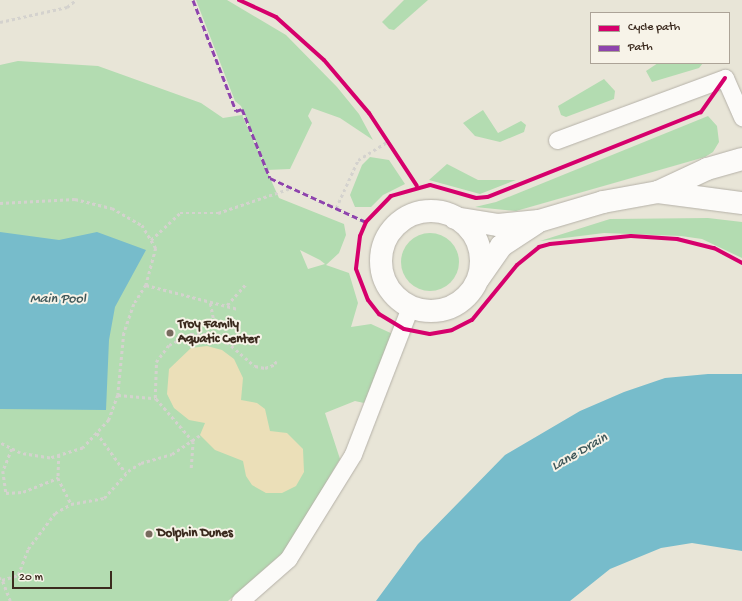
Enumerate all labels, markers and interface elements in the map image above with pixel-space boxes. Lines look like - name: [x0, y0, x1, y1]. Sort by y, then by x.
- legend: [590, 12, 730, 64]
- text: Cycle path: [628, 21, 680, 35]
- text: Path: [628, 41, 653, 55]
- water label: Main Pool: [30, 292, 86, 308]
- place label: Troy Family Aquatic Center: [178, 318, 259, 349]
- marker: Troy Family Aquatic Center: [165, 328, 175, 338]
- water label: Lane Drain: [549, 430, 611, 476]
- place label: Dolphin Dunes: [157, 526, 233, 542]
- marker: Dolphin Dunes: [144, 529, 154, 539]
- scale bar: [14, 563, 114, 589]
- text: 20 m: [19, 571, 43, 585]

